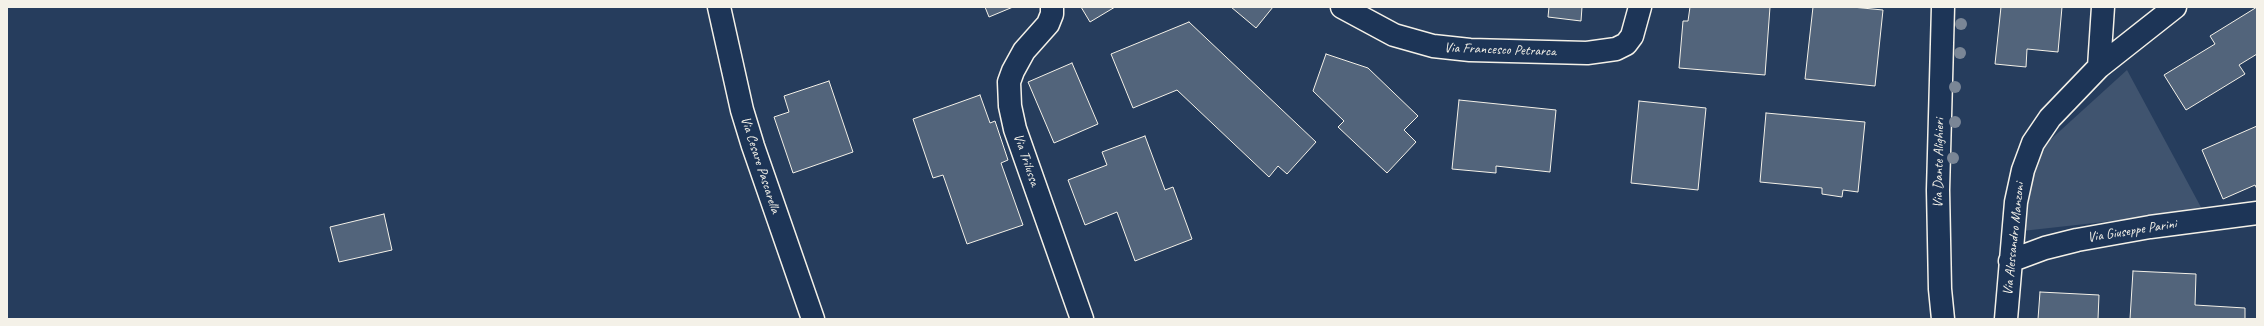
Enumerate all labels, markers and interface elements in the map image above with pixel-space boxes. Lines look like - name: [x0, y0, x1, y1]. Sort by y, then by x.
- street label: Via Francesco Petrarca: [1444, 40, 1556, 60]
- street label: Via Cesare Pascarella: [736, 114, 784, 216]
- street label: Via Dante Alighieri: [1930, 118, 1948, 208]
- street label: Via Trilussa: [1009, 132, 1043, 188]
- street label: Via Alessandro Manzoni: [2000, 182, 2028, 296]
- street label: Via Giuseppe Parini: [2086, 216, 2178, 246]

